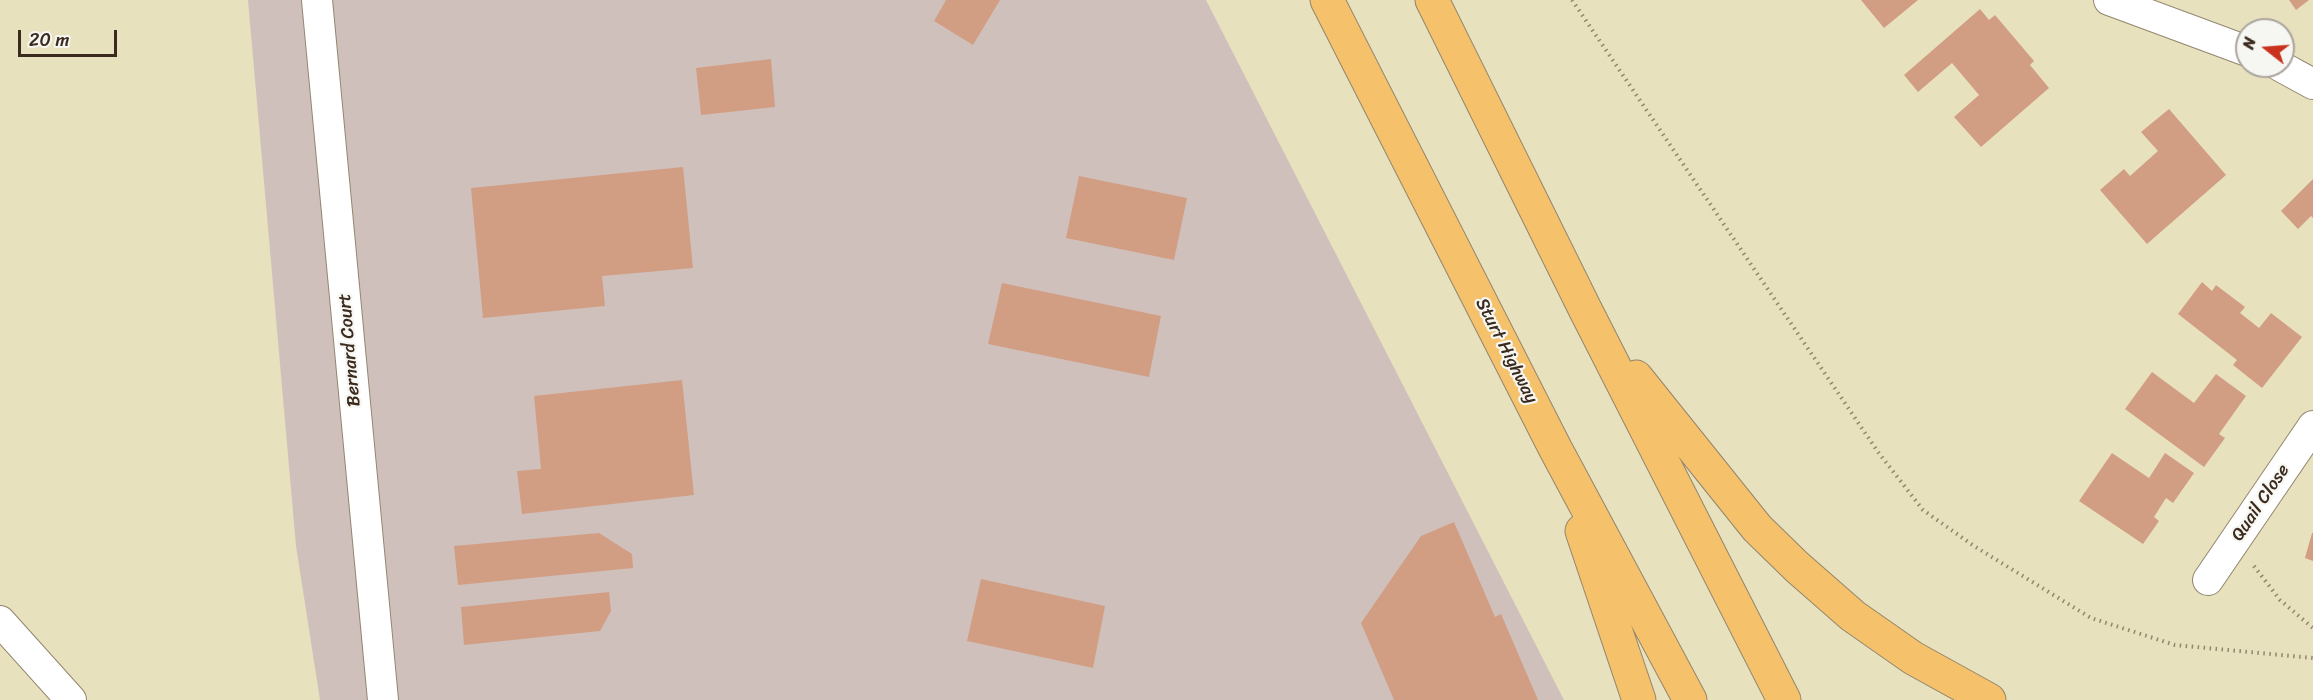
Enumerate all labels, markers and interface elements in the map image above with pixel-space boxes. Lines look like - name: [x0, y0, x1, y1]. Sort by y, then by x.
- scale bar: [21, 18, 120, 56]
- north arrow: [2235, 18, 2295, 78]
- text: 20 m: [29, 24, 69, 56]
- text: N: [2234, 34, 2265, 53]
- street label: Bernard Court: [334, 293, 366, 407]
- street label: Sturt Highway: [1470, 295, 1542, 407]
- street label: Quail Close: [2227, 460, 2295, 546]

